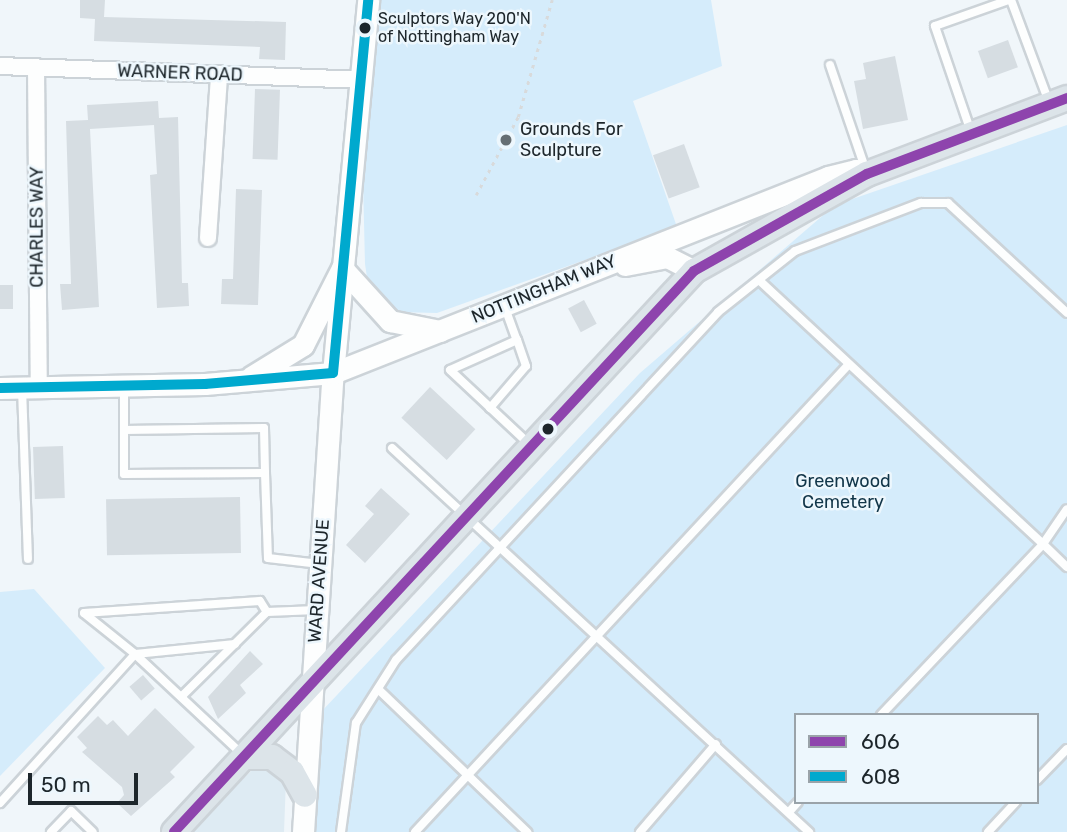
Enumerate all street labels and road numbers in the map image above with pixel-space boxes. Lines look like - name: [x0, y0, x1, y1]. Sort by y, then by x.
- street label: WARNER ROAD: [117, 60, 243, 86]
- street label: CHARLES WAY: [26, 166, 48, 288]
- street label: NOTTINGHAM WAY: [468, 250, 620, 328]
- street label: WARD AVENUE: [304, 518, 334, 644]

